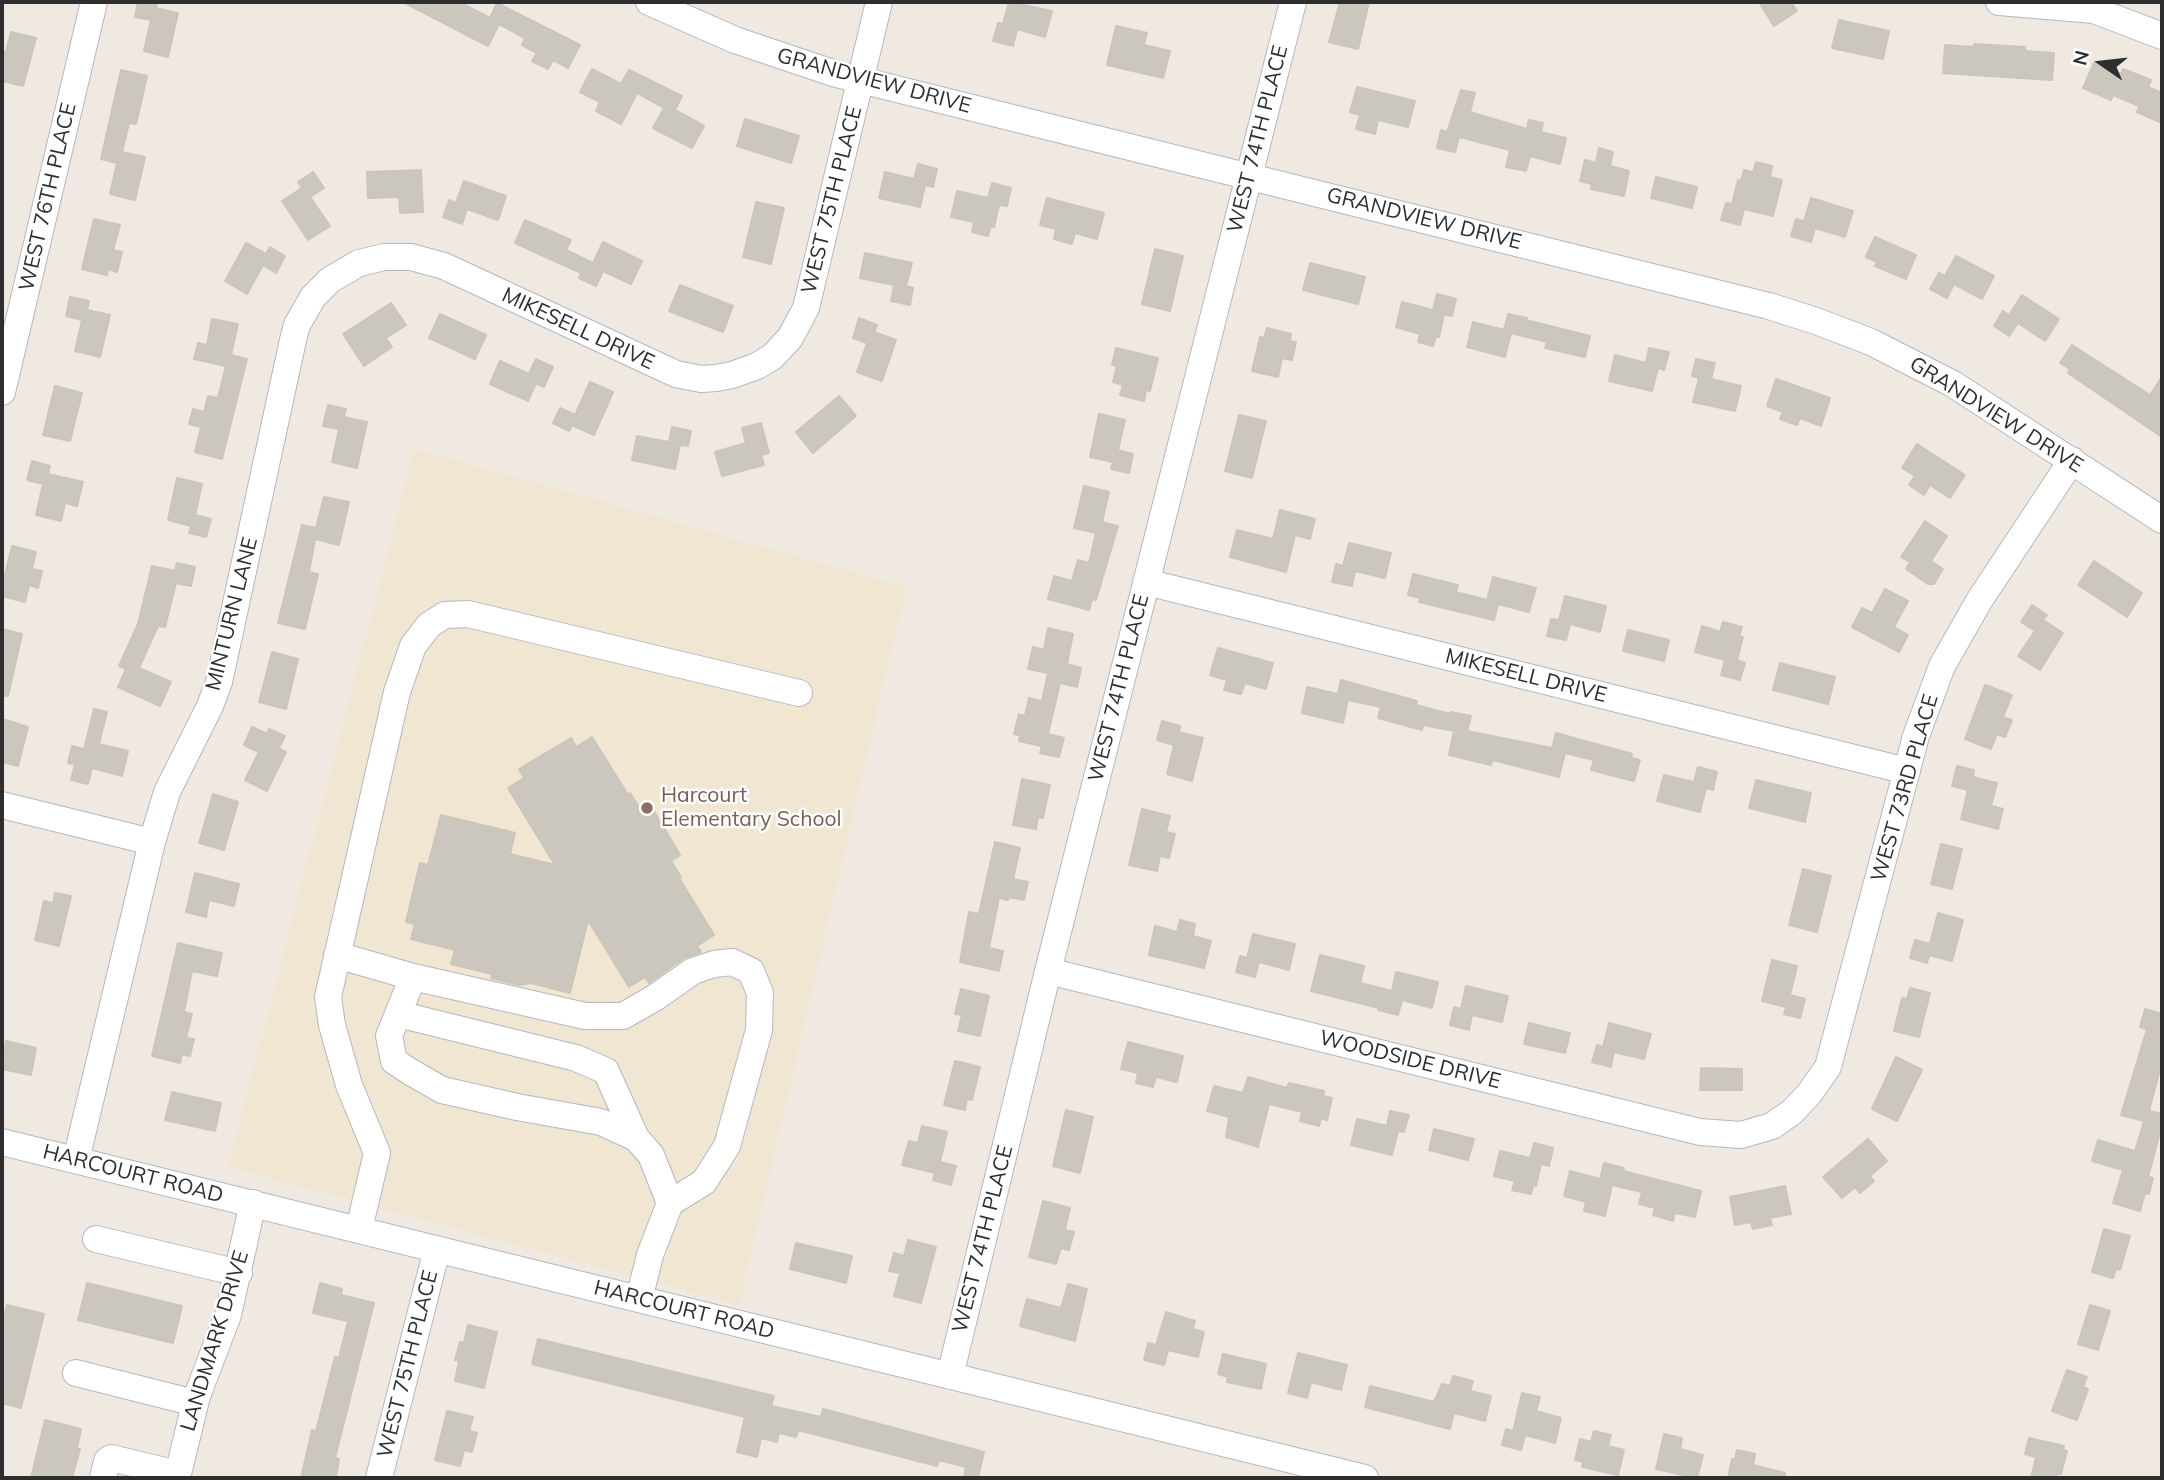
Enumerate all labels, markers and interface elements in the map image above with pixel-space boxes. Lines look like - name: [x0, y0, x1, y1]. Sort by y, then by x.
- north arrow: [2066, 28, 2136, 98]
- street label: GRANDVIEW DRIVE: [774, 43, 974, 119]
- street label: WEST 74TH PLACE: [1222, 43, 1294, 235]
- text: N: [2067, 48, 2094, 68]
- street label: WEST 76TH PLACE: [14, 100, 82, 294]
- street label: WEST 75TH PLACE: [796, 104, 868, 296]
- street label: GRANDVIEW DRIVE: [1324, 183, 1524, 255]
- street label: MIKESELL DRIVE: [498, 283, 658, 375]
- street label: GRANDVIEW DRIVE: [1905, 351, 2087, 479]
- street label: MINTURN LANE: [201, 535, 263, 693]
- street label: WEST 74TH PLACE: [1083, 592, 1155, 784]
- street label: MIKESELL DRIVE: [1443, 644, 1609, 708]
- street label: WEST 73RD PLACE: [1866, 691, 1944, 885]
- place label: Harcourt Elementary School: [661, 783, 842, 833]
- marker: Harcourt Elementary School: [639, 800, 655, 816]
- street label: WOODSIDE DRIVE: [1317, 1025, 1503, 1095]
- street label: HARCOURT ROAD: [40, 1139, 226, 1209]
- street label: WEST 74TH PLACE: [947, 1143, 1019, 1335]
- street label: LANDMARK DRIVE: [176, 1248, 254, 1434]
- street label: WEST 75TH PLACE: [372, 1268, 444, 1460]
- street label: HARCOURT ROAD: [591, 1275, 777, 1345]

